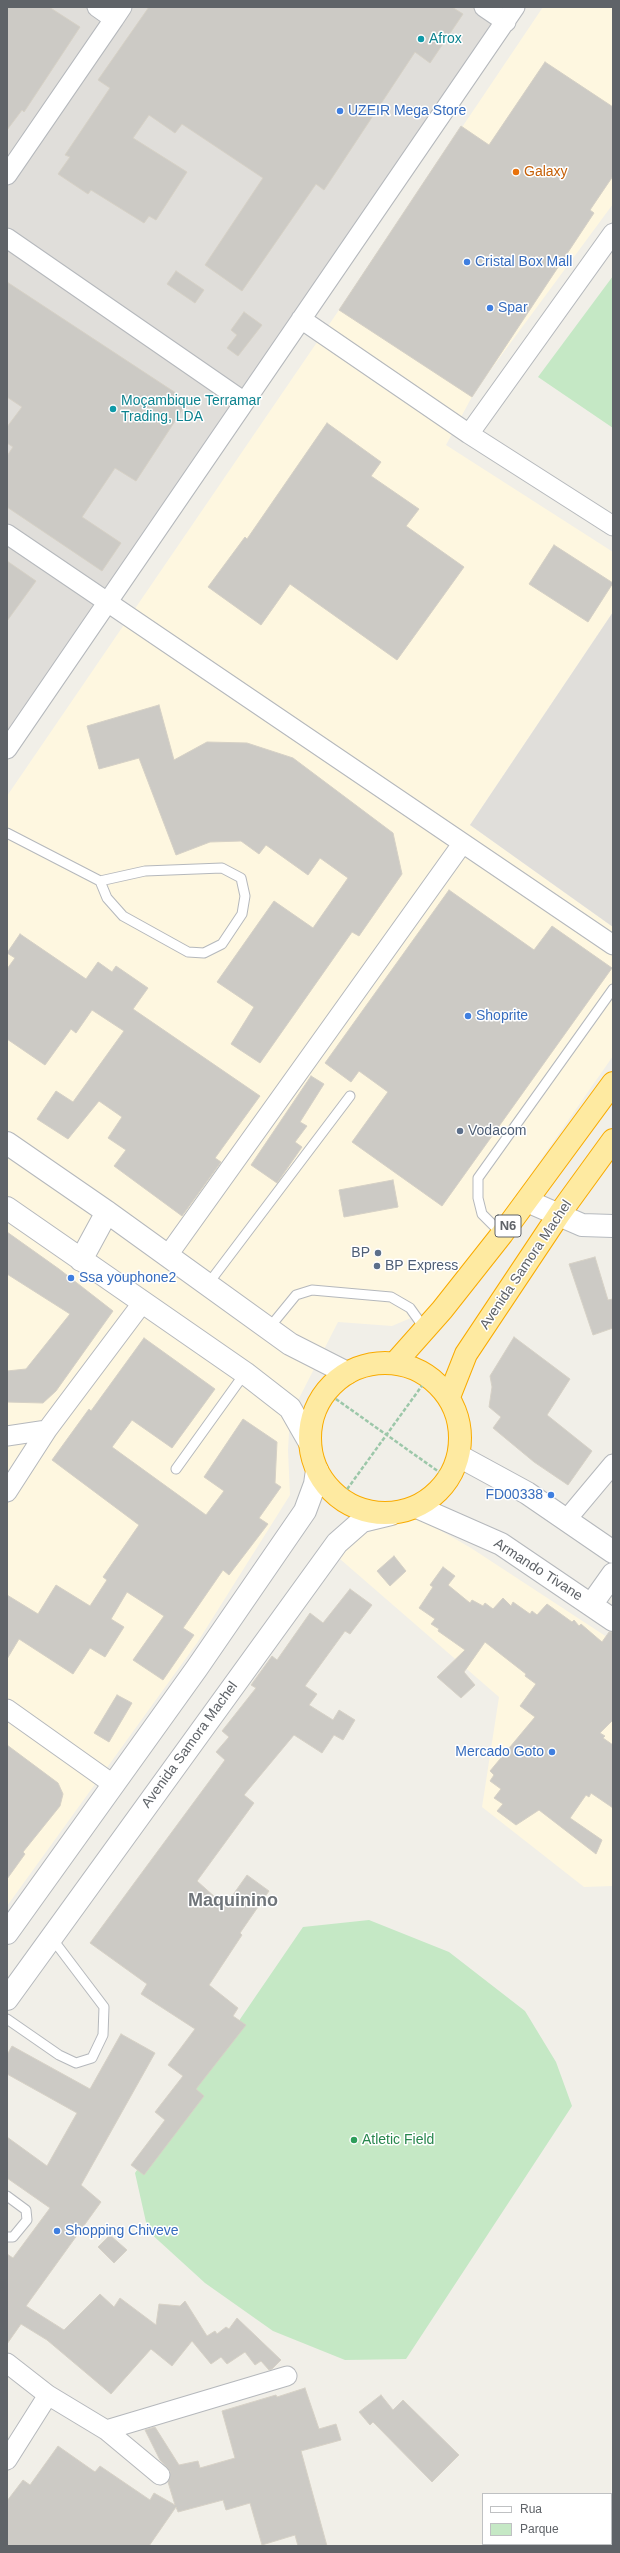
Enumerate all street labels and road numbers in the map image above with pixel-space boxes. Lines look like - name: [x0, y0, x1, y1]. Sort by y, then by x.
- street label: Avenida Samora Machel: [476, 1197, 576, 1333]
- road number: N6: [495, 1215, 521, 1237]
- street label: Armando Tivane: [491, 1535, 585, 1605]
- street label: Avenida Samora Machel: [138, 1678, 242, 1812]

